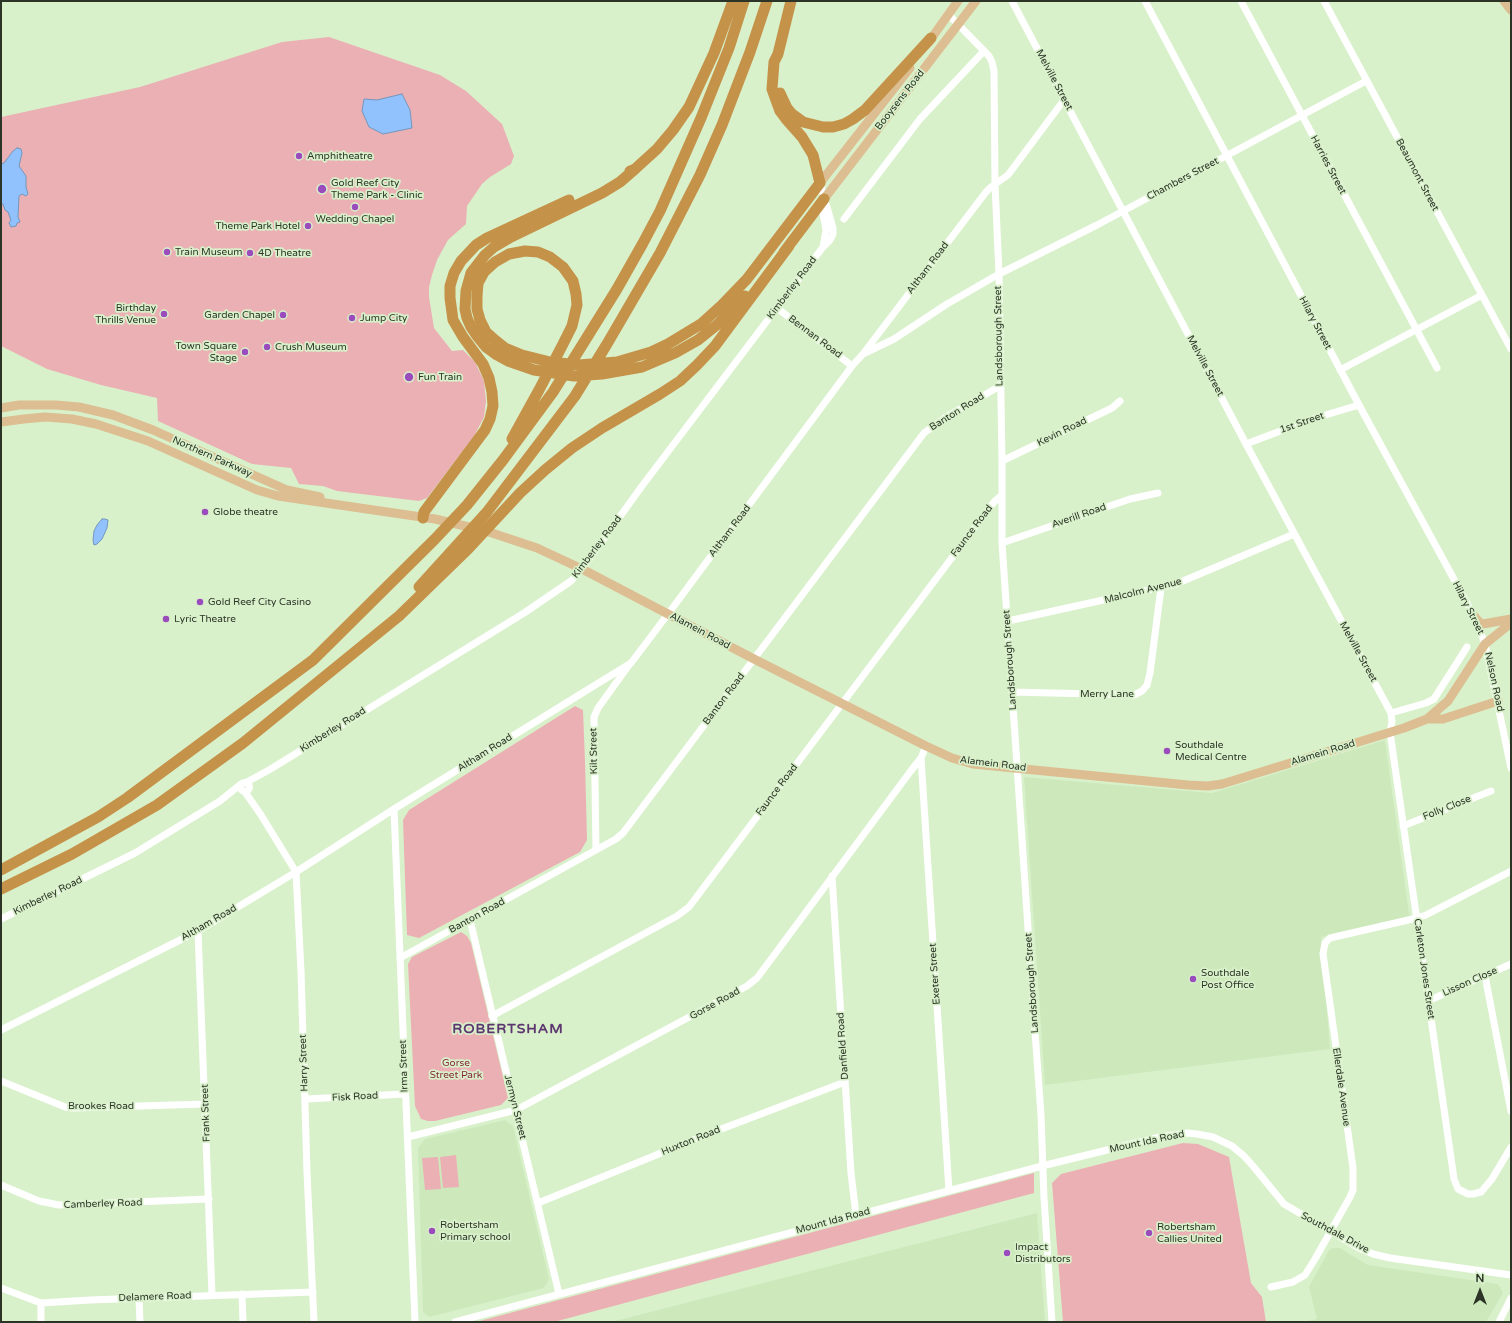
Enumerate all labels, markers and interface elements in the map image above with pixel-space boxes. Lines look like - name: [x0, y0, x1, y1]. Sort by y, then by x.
- street label: Melville Street: [1033, 47, 1075, 113]
- street label: Booysens Road: [873, 67, 927, 133]
- street label: Harries Street: [1307, 134, 1349, 196]
- street label: Beaumont Street: [1393, 137, 1441, 213]
- place label: Amphitheatre: [307, 150, 373, 162]
- marker: Amphitheatre: [294, 151, 304, 161]
- street label: Chambers Street: [1145, 155, 1221, 203]
- place label: Gold Reef City Theme Park - Clinic: [331, 177, 423, 200]
- marker: Gold Reef City Theme Park - Clinic: [316, 183, 328, 195]
- marker: Wedding Chapel: [350, 202, 360, 212]
- place label: Wedding Chapel: [316, 213, 394, 225]
- place label: Theme Park Hotel: [215, 220, 300, 232]
- marker: Theme Park Hotel: [303, 221, 313, 231]
- street label: Altham Road: [904, 239, 952, 297]
- place label: Train Museum: [175, 246, 242, 258]
- marker: Train Museum: [162, 247, 172, 257]
- place label: 4D Theatre: [258, 247, 311, 259]
- marker: 4D Theatre: [245, 248, 255, 258]
- street label: Kimberley Road: [765, 254, 819, 322]
- street label: Landsborough Street: [992, 286, 1006, 386]
- street label: Hilary Street: [1296, 294, 1334, 352]
- place label: Birthday Thrills Venue: [95, 302, 156, 326]
- marker: Birthday Thrills Venue: [159, 309, 169, 319]
- place label: Garden Chapel: [204, 309, 275, 321]
- marker: Garden Chapel: [278, 310, 288, 320]
- place label: Jump City: [360, 312, 407, 324]
- marker: Jump City: [347, 313, 357, 323]
- street label: Bennan Road: [786, 313, 844, 361]
- street label: Melville Street: [1184, 333, 1226, 399]
- place label: Town Square Stage: [175, 340, 237, 364]
- place label: Crush Museum: [275, 341, 347, 353]
- marker: Crush Museum: [262, 342, 272, 352]
- marker: Town Square Stage: [240, 347, 250, 357]
- marker: Fun Train: [403, 371, 415, 383]
- place label: Fun Train: [418, 371, 462, 383]
- street label: Banton Road: [927, 390, 987, 434]
- street label: 1st Street: [1278, 410, 1326, 436]
- street label: Kevin Road: [1035, 415, 1089, 449]
- street label: Northern Parkway: [170, 434, 254, 480]
- street label: Averill Road: [1050, 501, 1108, 531]
- street label: Altham Road: [706, 502, 754, 560]
- street label: Faunce Road: [949, 503, 995, 559]
- place label: Globe theatre: [213, 506, 278, 518]
- marker: Globe theatre: [200, 507, 210, 517]
- street label: Kimberley Road: [570, 513, 624, 581]
- street label: Malcolm Avenue: [1103, 576, 1183, 606]
- street label: Hilary Street: [1449, 579, 1487, 637]
- place label: Gold Reef City Casino: [208, 596, 311, 608]
- marker: Gold Reef City Casino: [195, 597, 205, 607]
- street label: Alamein Road: [668, 610, 732, 652]
- street label: Landsborough Street: [1001, 610, 1019, 710]
- place label: Lyric Theatre: [174, 613, 236, 625]
- marker: Lyric Theatre: [161, 614, 171, 624]
- street label: Melville Street: [1336, 620, 1380, 684]
- street label: Nelson Road: [1482, 651, 1506, 713]
- street label: Banton Road: [701, 671, 747, 727]
- street label: Merry Lane: [1080, 688, 1134, 700]
- street label: Kimberley Road: [298, 705, 368, 755]
- street label: Kilt Street: [588, 728, 600, 774]
- street label: Altham Road: [455, 731, 515, 775]
- street label: Alamein Road: [1289, 738, 1357, 768]
- place label: Southdale Medical Centre: [1175, 739, 1247, 762]
- marker: Southdale Medical Centre: [1162, 746, 1172, 756]
- street label: Alamein Road: [959, 754, 1027, 774]
- street label: Faunce Road: [754, 762, 800, 818]
- street label: Folly Close: [1421, 793, 1473, 823]
- street label: Kimberley Road: [11, 874, 85, 918]
- street label: Banton Road: [447, 896, 507, 936]
- street label: Altham Road: [179, 902, 239, 944]
- street label: Carleton Jones Street: [1411, 918, 1437, 1020]
- street label: Landsborough Street: [1023, 933, 1041, 1033]
- street label: Exeter Street: [927, 943, 943, 1005]
- street label: Lisson Close: [1441, 965, 1499, 999]
- place label: Southdale Post Office: [1201, 967, 1254, 990]
- marker: Southdale Post Office: [1188, 974, 1198, 984]
- street label: Gorse Road: [688, 985, 742, 1023]
- street label: Danfield Road: [835, 1012, 851, 1080]
- district label: ROBERTSHAM: [452, 1021, 564, 1037]
- street label: Harry Street: [297, 1034, 311, 1092]
- street label: Irma Street: [397, 1040, 411, 1092]
- street label: Ellerdale Avenue: [1330, 1047, 1352, 1127]
- park label: Gorse Street Park: [430, 1057, 482, 1080]
- street label: Jermyn Street: [501, 1074, 529, 1140]
- street label: Frank Street: [199, 1084, 213, 1142]
- street label: Fisk Road: [331, 1090, 379, 1104]
- street label: Brookes Road: [68, 1100, 134, 1112]
- street label: Huxton Road: [660, 1124, 722, 1158]
- street label: Mount Ida Road: [1108, 1128, 1186, 1156]
- street label: Camberley Road: [63, 1197, 143, 1211]
- street label: Mount Ida Road: [795, 1205, 871, 1237]
- street label: Southdale Drive: [1299, 1210, 1371, 1256]
- place label: Robertsham Primary school: [440, 1219, 510, 1242]
- place label: Robertsham Callies United: [1157, 1221, 1222, 1244]
- marker: Robertsham Primary school: [427, 1226, 437, 1236]
- marker: Robertsham Callies United: [1144, 1228, 1154, 1238]
- place label: Impact Distributors: [1015, 1241, 1071, 1264]
- marker: Impact Distributors: [1002, 1248, 1012, 1258]
- north arrow: [1460, 1271, 1500, 1311]
- text: N: [1476, 1272, 1484, 1285]
- street label: Delamere Road: [118, 1290, 192, 1304]

